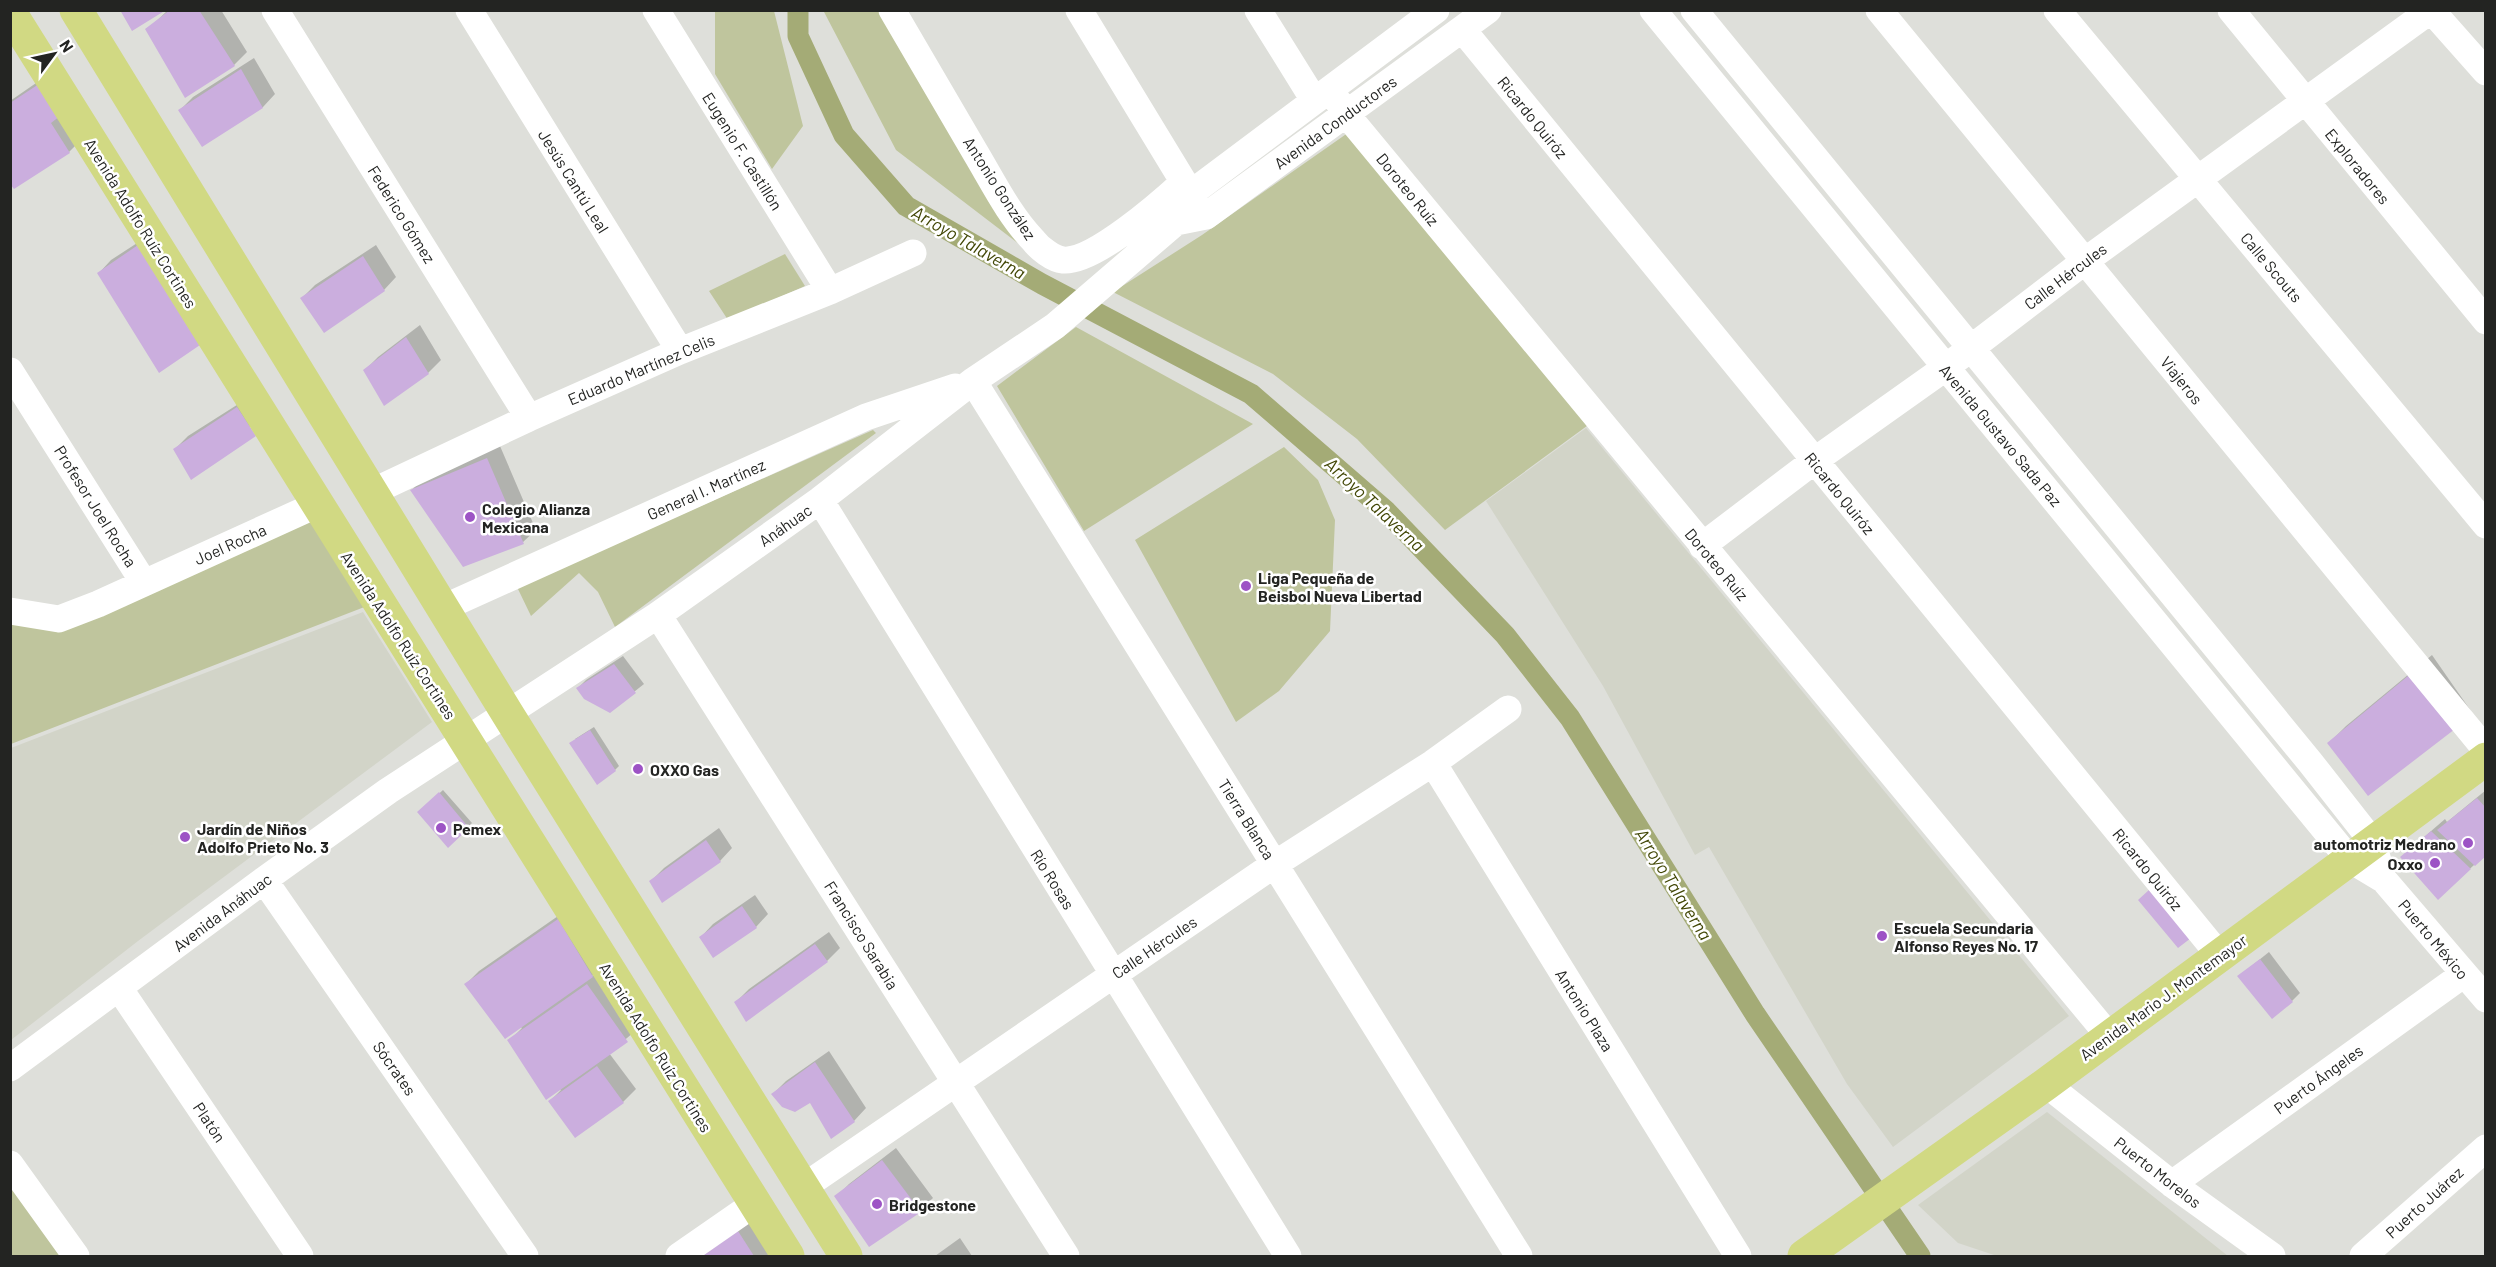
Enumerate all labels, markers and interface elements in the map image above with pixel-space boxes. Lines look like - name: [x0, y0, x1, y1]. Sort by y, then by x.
- north arrow: [24, 24, 84, 84]
- text: N: [56, 36, 78, 55]
- street label: Avenida Conductores: [1270, 71, 1400, 173]
- street label: Ricardo Quiróz: [1494, 72, 1572, 162]
- street label: Eugenio F. Castillón: [699, 88, 787, 214]
- street label: Exploradores: [2322, 124, 2394, 208]
- street label: Jesús Cantú Leal: [535, 126, 613, 236]
- street label: Antonio González: [960, 133, 1040, 243]
- street label: Avenida Adolfo Ruíz Cortines: [81, 135, 201, 311]
- street label: Doroteo Ruíz: [1373, 149, 1443, 229]
- street label: Federico Gómez: [364, 162, 440, 266]
- water label: Arroyo Talaverna: [908, 201, 1030, 283]
- street label: Calle Scouts: [2237, 228, 2307, 306]
- street label: Calle Hércules: [2020, 239, 2110, 313]
- street label: Eduardo Martínez Celis: [565, 329, 717, 409]
- street label: Viajeros: [2157, 352, 2207, 408]
- street label: Avenida Gustavo Sada Paz: [1936, 360, 2066, 510]
- street label: Profesor Joel Rocha: [51, 442, 141, 570]
- street label: Ricardo Quiróz: [1801, 448, 1879, 538]
- water label: Arroyo Talaverna: [1321, 452, 1429, 556]
- street label: General I. Martínez: [644, 454, 768, 524]
- place label: Colegio Alianza Mexicana: [482, 499, 590, 536]
- street label: Anáhuac: [755, 500, 815, 550]
- marker: Colegio Alianza Mexicana: [463, 510, 477, 524]
- street label: Joel Rocha: [191, 520, 269, 568]
- street label: Doroteo Ruíz: [1681, 524, 1753, 604]
- street label: Avenida Adolfo Ruíz Cortines: [338, 547, 460, 723]
- place label: Liga Pequeña de Beisbol Nueva Libertad: [1258, 568, 1422, 605]
- marker: Liga Pequeña de Beisbol Nueva Libertad: [1239, 579, 1253, 593]
- place label: OXXO Gas: [650, 760, 719, 779]
- marker: OXXO Gas: [631, 762, 645, 776]
- street label: Tierra Blanca: [1215, 775, 1279, 863]
- place label: Jardín de Niños Adolfo Prieto No. 3: [197, 819, 329, 856]
- place label: Pemex: [453, 819, 501, 838]
- marker: Pemex: [434, 821, 448, 835]
- water label: Arroyo Talaverna: [1631, 824, 1717, 944]
- street label: Ricardo Quiróz: [2109, 824, 2187, 914]
- marker: Jardín de Niños Adolfo Prieto No. 3: [178, 830, 192, 844]
- place label: automotriz Medrano: [2314, 834, 2456, 853]
- marker: automotriz Medrano: [2461, 836, 2475, 850]
- street label: Río Rosas: [1027, 845, 1079, 913]
- place label: Oxxo: [2388, 854, 2423, 873]
- marker: Oxxo: [2428, 856, 2442, 870]
- street label: Avenida Anáhuac: [169, 869, 275, 955]
- street label: Francisco Sarabia: [821, 877, 903, 993]
- street label: Puerto México: [2395, 895, 2473, 983]
- street label: Calle Hércules: [1108, 912, 1200, 982]
- place label: Escuela Secundaria Alfonso Reyes No. 17: [1894, 918, 2038, 955]
- marker: Escuela Secundaria Alfonso Reyes No. 17: [1875, 929, 1889, 943]
- street label: Avenida Mario J. Montemayor: [2076, 930, 2250, 1064]
- street label: Avenida Adolfo Ruíz Cortines: [596, 959, 716, 1135]
- street label: Antonio Plaza: [1552, 965, 1618, 1055]
- street label: Sócrates: [369, 1037, 421, 1099]
- street label: Puerto Ángeles: [2270, 1040, 2366, 1118]
- street label: Platón: [190, 1098, 230, 1146]
- street label: Puerto Morelos: [2111, 1132, 2205, 1212]
- street label: Puerto Juárez: [2381, 1162, 2467, 1242]
- place label: Bridgestone: [889, 1195, 976, 1214]
- marker: Bridgestone: [870, 1197, 884, 1211]

